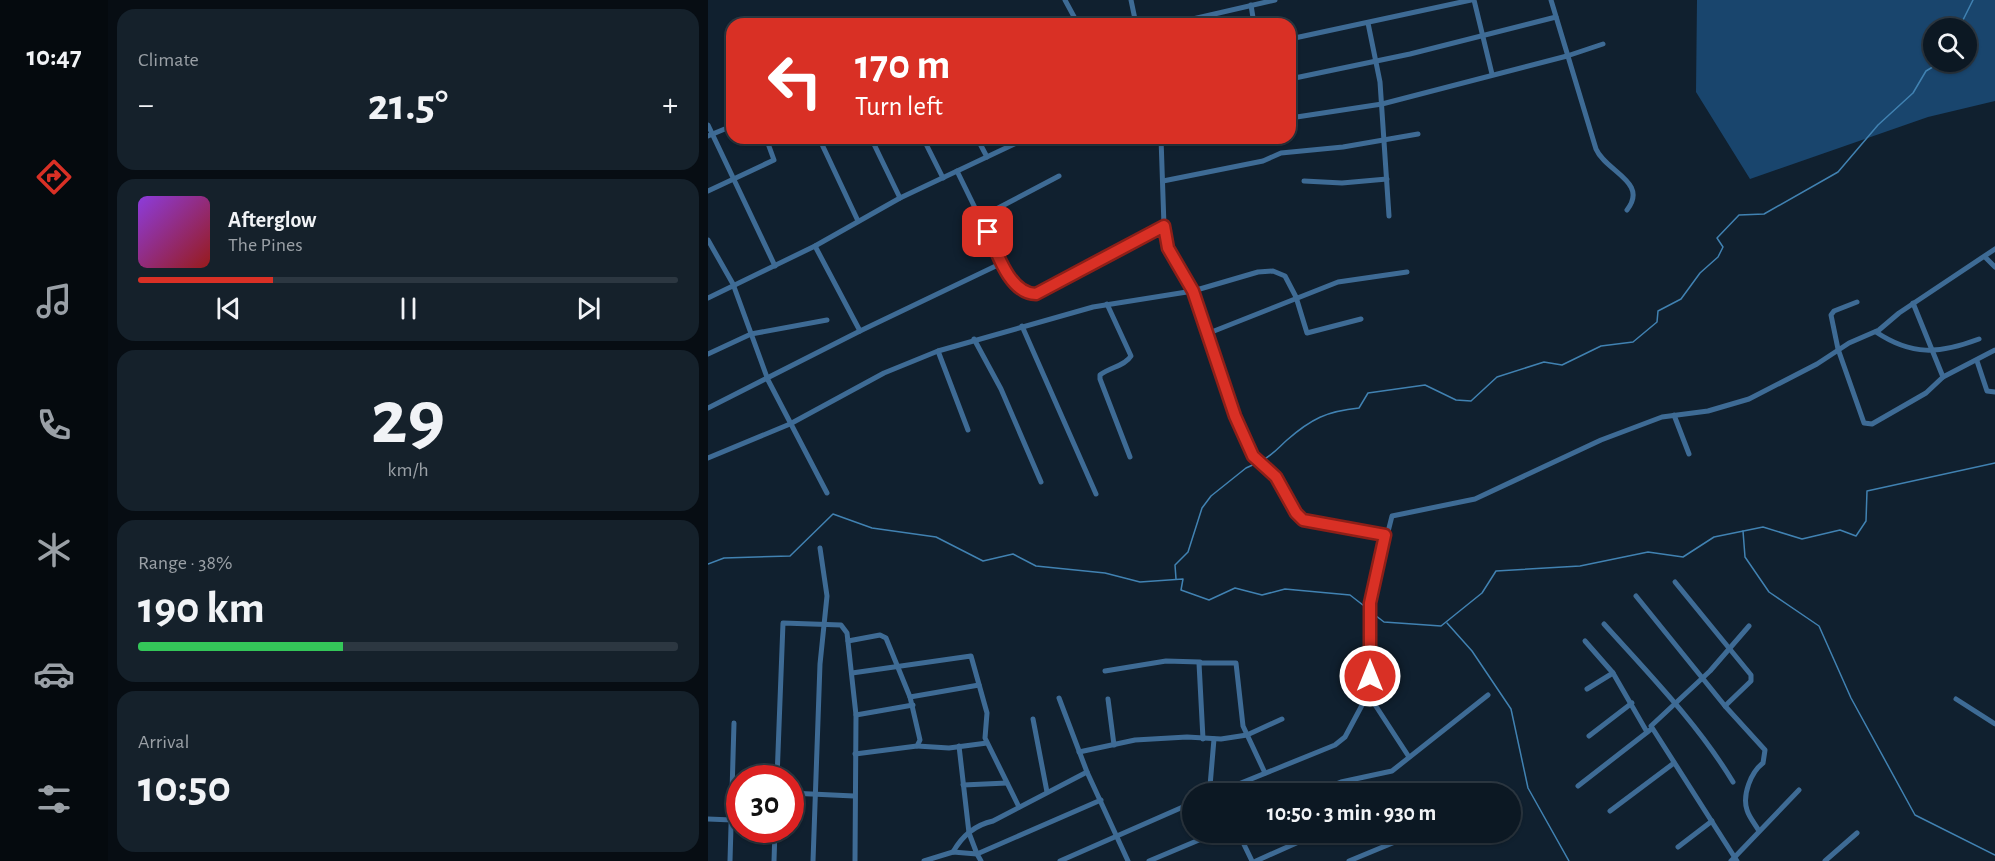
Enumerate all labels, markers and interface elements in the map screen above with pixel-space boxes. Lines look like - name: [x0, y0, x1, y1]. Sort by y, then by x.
- map controls: [1923, 18, 1977, 72]
- button: search: [1923, 18, 1977, 72]
- icon: left: [756, 42, 834, 120]
- text: 10:47: [26, 43, 82, 70]
- text: 170 m: [855, 44, 950, 86]
- text: Climate: [138, 50, 199, 70]
- text: 21.5°: [368, 83, 448, 128]
- text: −: [138, 89, 154, 122]
- text: +: [662, 89, 678, 122]
- text: Turn left: [855, 93, 943, 120]
- icon: directions: [33, 156, 75, 198]
- pin: [962, 206, 1013, 257]
- text: Afterglow: [228, 209, 316, 231]
- icon: arrive: [971, 215, 1004, 248]
- text: The Pines: [228, 235, 303, 255]
- icon: music: [33, 280, 75, 322]
- icon: previous: [212, 292, 245, 325]
- icon: pause: [392, 292, 425, 325]
- icon: next: [572, 292, 605, 325]
- text: 29: [371, 380, 445, 458]
- icon: phone: [33, 404, 75, 446]
- text: km/h: [387, 460, 429, 480]
- icon: climate: [33, 529, 75, 571]
- text: Range · 38%: [138, 553, 232, 573]
- text: 190 km: [138, 586, 265, 631]
- position arrow: [1338, 644, 1402, 708]
- icon: car: [33, 653, 75, 695]
- text: Arrival: [138, 732, 189, 752]
- text: 10:50: [138, 765, 231, 810]
- speed limit sign: 30: [726, 765, 804, 843]
- icon: filters: [33, 778, 75, 820]
- text: 10:50 · 3 min · 930 m: [1267, 802, 1436, 824]

